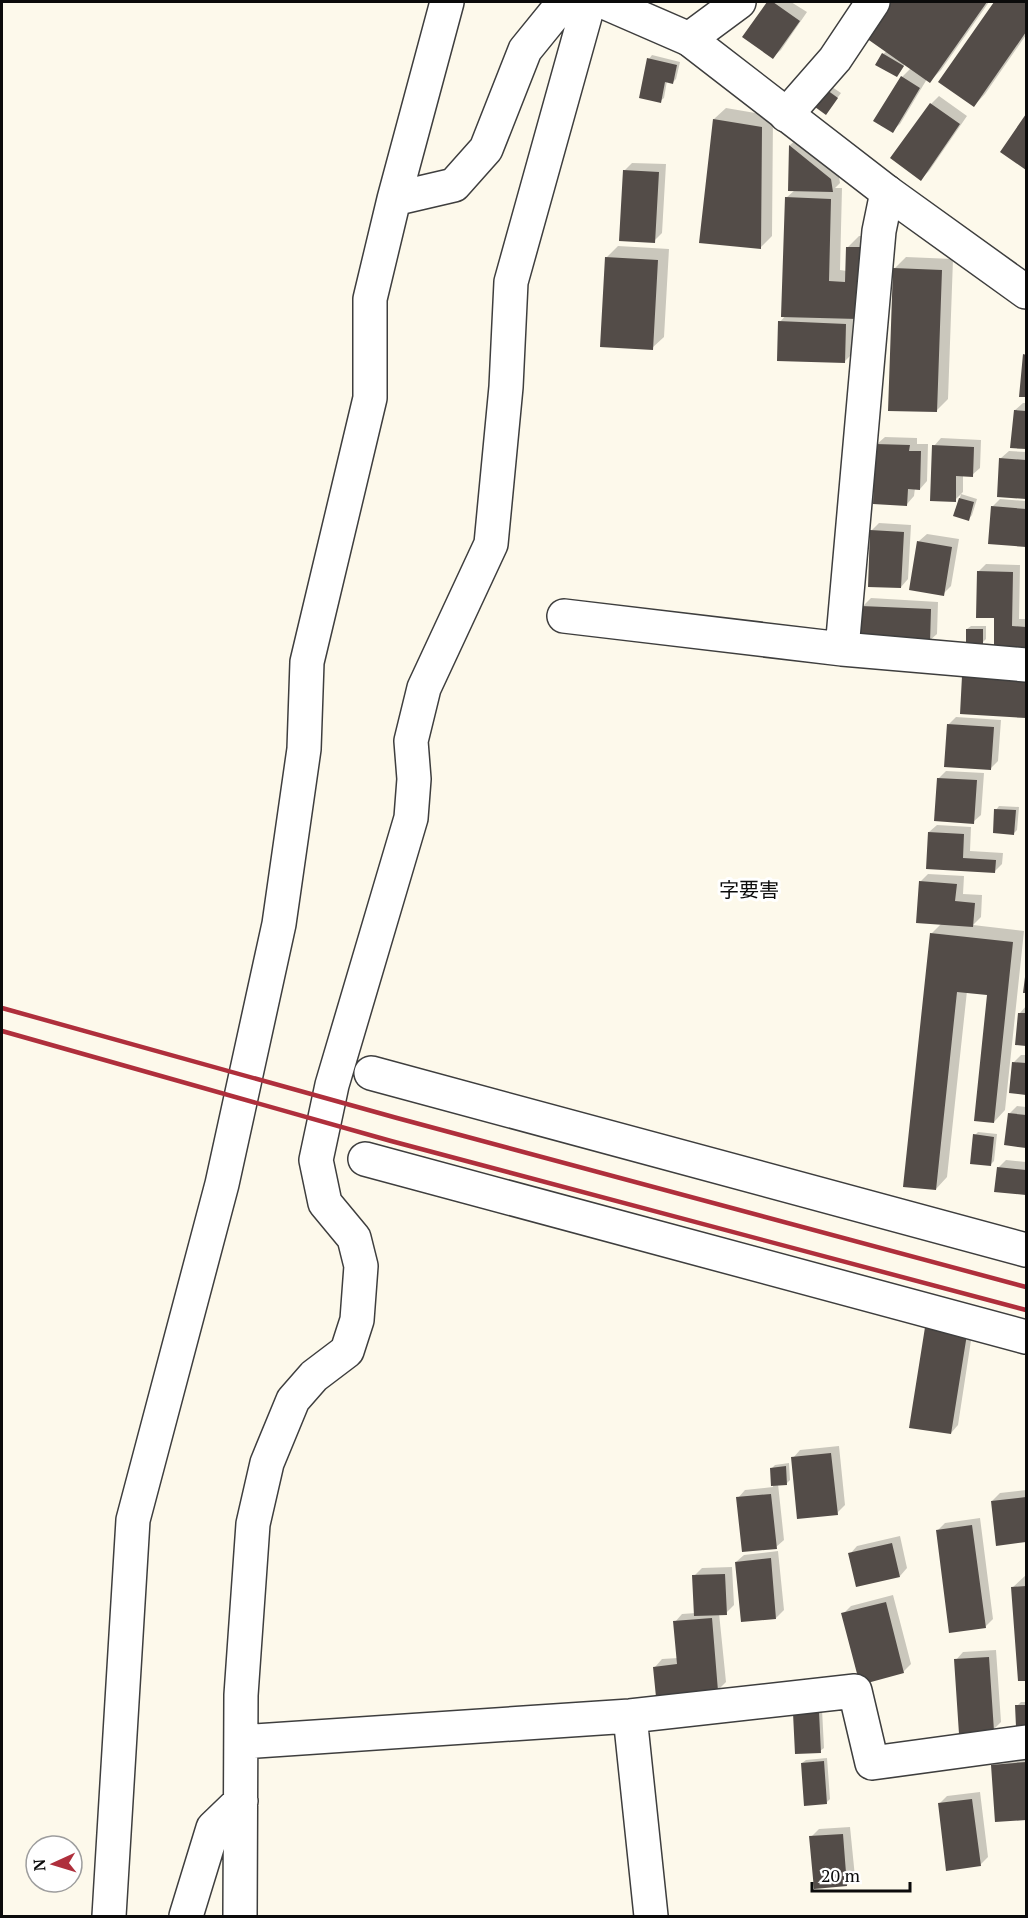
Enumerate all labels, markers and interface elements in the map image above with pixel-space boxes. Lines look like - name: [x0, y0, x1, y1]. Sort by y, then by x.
- district label: 字要害: [719, 876, 779, 903]
- north arrow: [24, 1834, 84, 1894]
- scale bar: [812, 1855, 910, 1893]
- text: N: [28, 1858, 50, 1872]
- text: 20 m: [821, 1863, 861, 1887]

